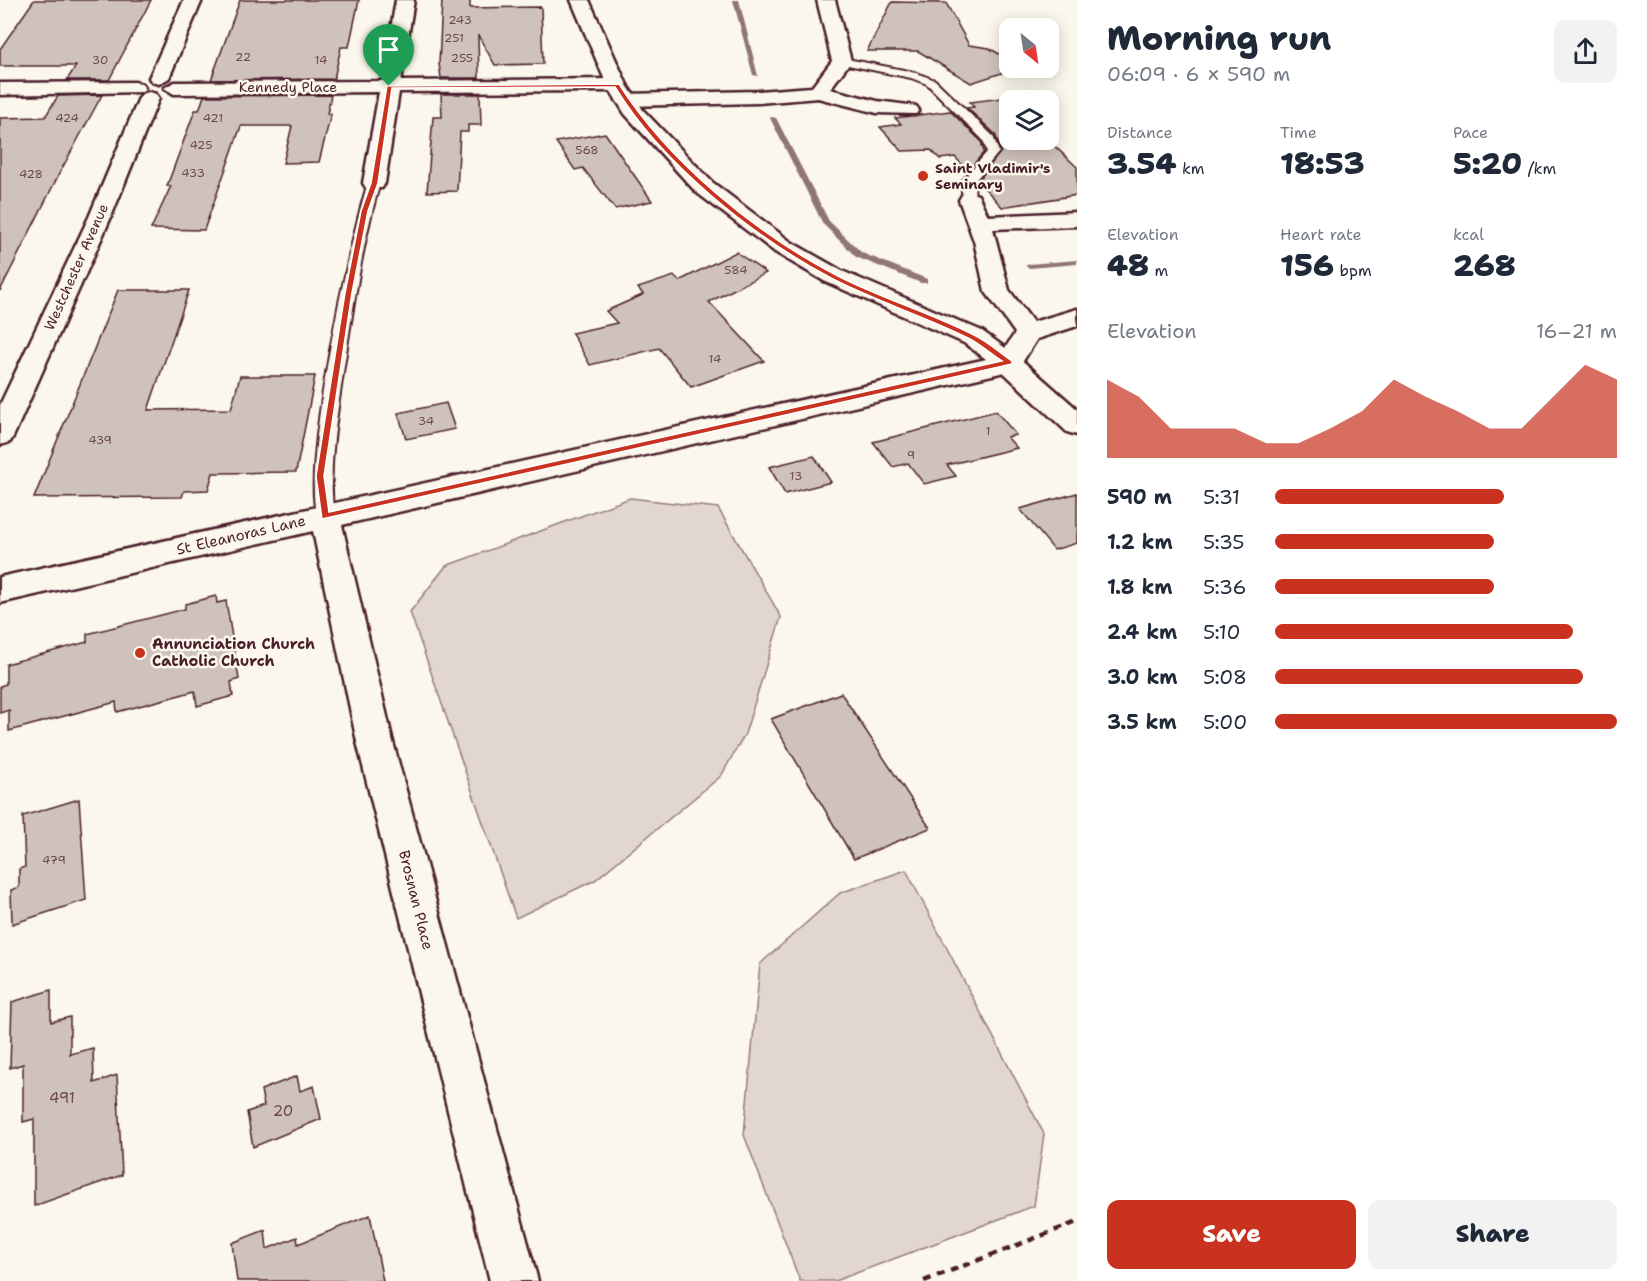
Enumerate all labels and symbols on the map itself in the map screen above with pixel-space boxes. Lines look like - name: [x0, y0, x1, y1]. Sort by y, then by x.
- house number: 243: [448, 12, 472, 28]
- north arrow: [999, 18, 1059, 78]
- pin: [363, 24, 414, 86]
- house number: 251: [444, 30, 464, 46]
- house number: 22: [235, 49, 251, 65]
- house number: 255: [451, 50, 473, 66]
- house number: 30: [92, 52, 108, 68]
- house number: 14: [315, 52, 327, 68]
- street label: Kennedy Place: [239, 78, 337, 96]
- house number: 424: [55, 110, 79, 126]
- house number: 421: [203, 110, 223, 126]
- house number: 425: [189, 137, 213, 153]
- house number: 568: [575, 142, 599, 158]
- place label: Saint Vladimir's Seminary: [935, 159, 1050, 193]
- house number: 433: [181, 165, 205, 181]
- house number: 428: [19, 166, 43, 182]
- marker: Saint Vladimir's Seminary: [916, 169, 930, 183]
- street label: Westchester Avenue: [40, 201, 112, 333]
- house number: 584: [724, 262, 748, 278]
- house number: 14: [709, 351, 721, 367]
- house number: 34: [418, 413, 434, 429]
- house number: 1: [985, 423, 991, 439]
- house number: 439: [88, 432, 112, 448]
- house number: 9: [907, 447, 915, 463]
- house number: 13: [790, 468, 802, 484]
- street label: St Eleanoras Lane: [174, 510, 308, 560]
- place label: Annunciation Church Catholic Church: [152, 634, 315, 671]
- marker: Annunciation Church Catholic Church: [133, 646, 147, 660]
- street label: Brosnan Place: [394, 848, 438, 952]
- house number: 479: [42, 852, 66, 868]
- house number: 491: [49, 1088, 75, 1108]
- house number: 20: [273, 1101, 293, 1121]

